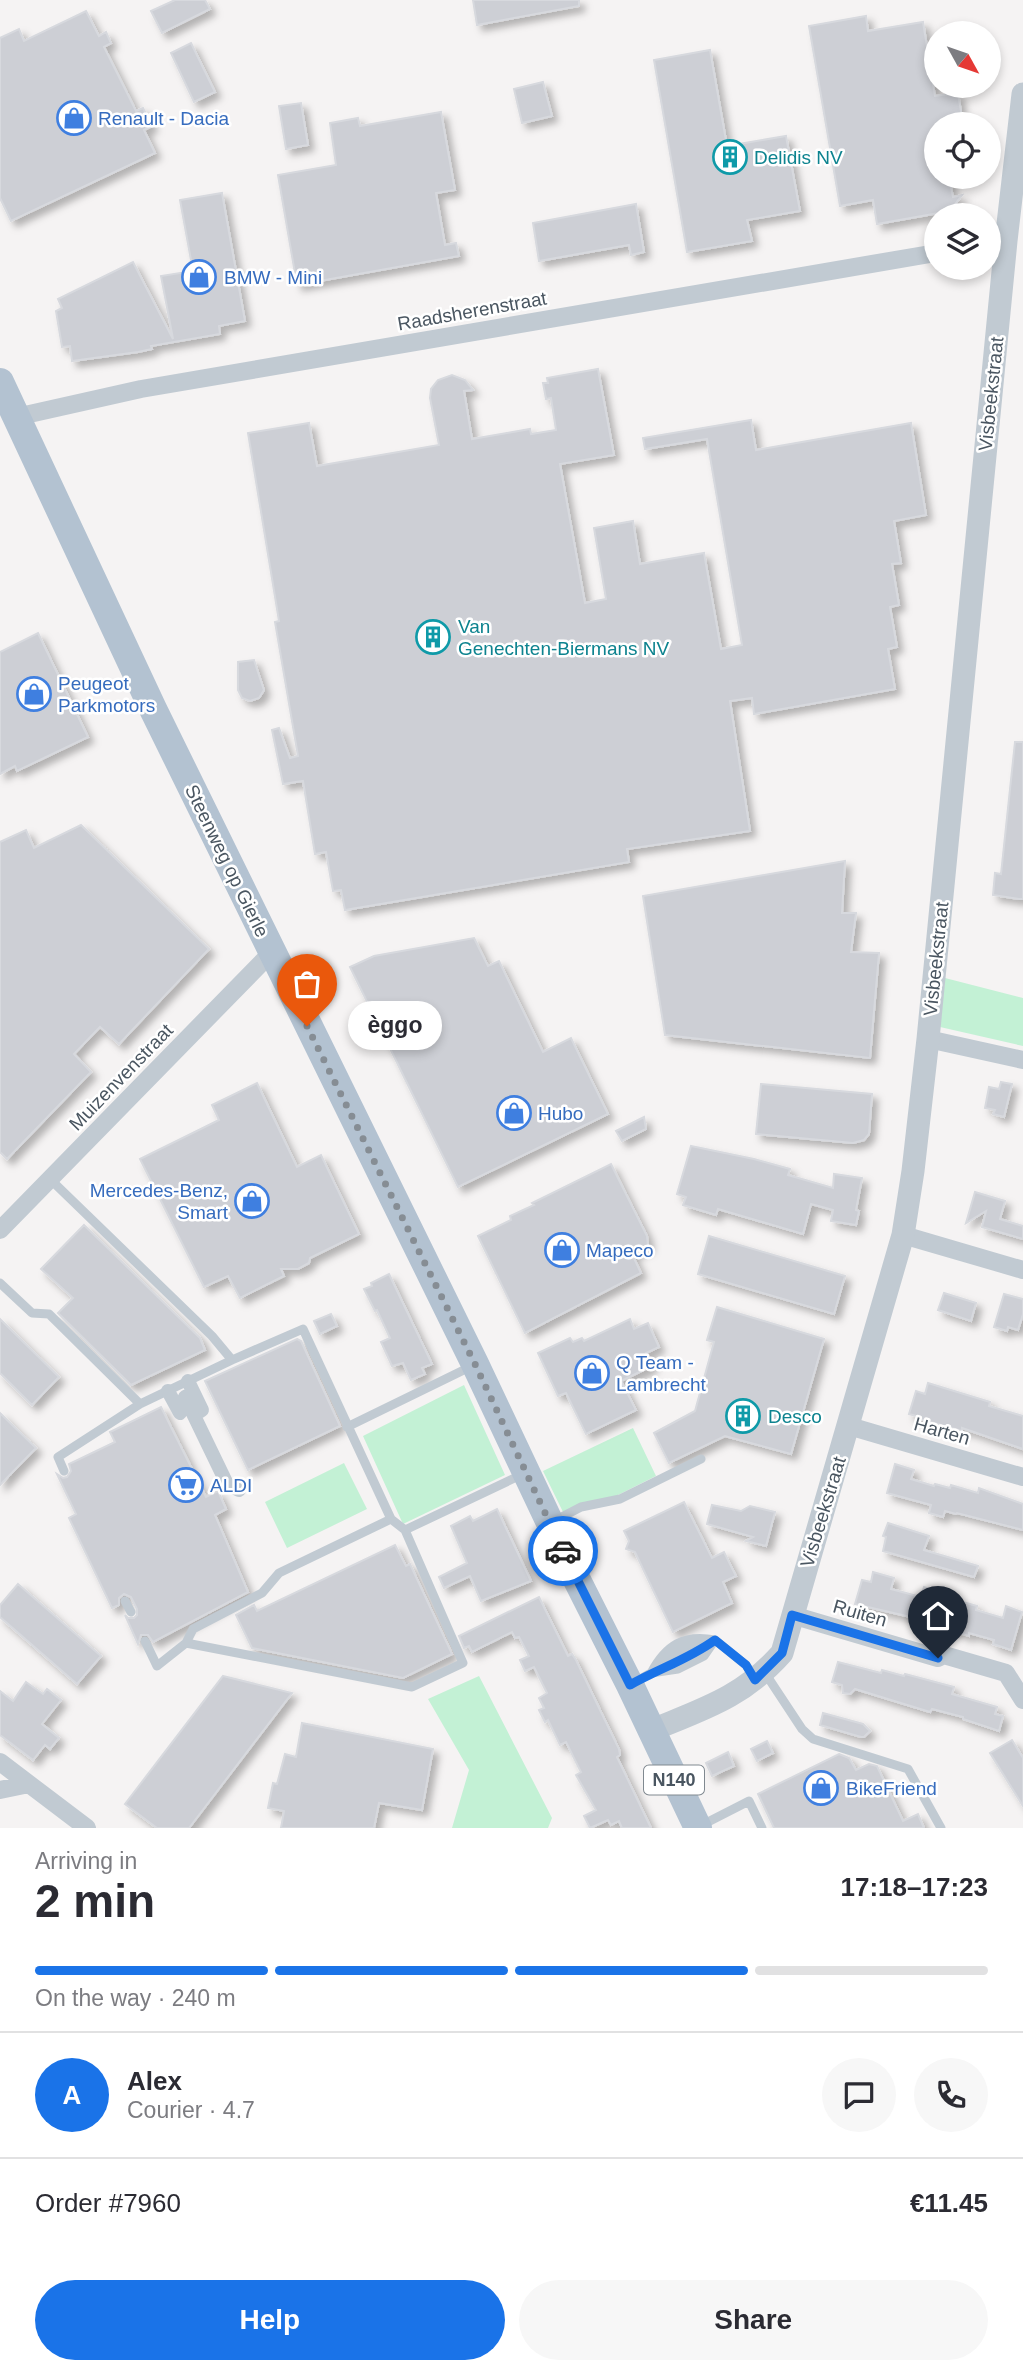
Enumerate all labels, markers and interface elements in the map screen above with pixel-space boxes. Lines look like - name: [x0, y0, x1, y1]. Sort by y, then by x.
- north arrow: [924, 21, 1001, 98]
- map controls: [924, 21, 1001, 280]
- shop icon: Renault - Dacia: [55, 99, 93, 137]
- place label: Renault - Dacia: [98, 108, 229, 129]
- button: locate: [924, 112, 1001, 189]
- building icon: Delidis NV: [711, 138, 749, 176]
- place label: Delidis NV: [754, 147, 843, 168]
- button: layers: [924, 203, 1001, 280]
- shop icon: BMW - Mini: [180, 258, 218, 296]
- place label: BMW - Mini: [224, 267, 322, 288]
- street label: Raadsherenstraat: [396, 287, 549, 334]
- street label: Visbeekstraat: [975, 335, 1008, 452]
- place label: Van Genechten-Biermans NV: [458, 616, 670, 659]
- building icon: Van Genechten-Biermans NV: [414, 618, 452, 656]
- place label: Peugeot Parkmotors: [58, 673, 155, 716]
- shop icon: Peugeot Parkmotors: [15, 675, 53, 713]
- street label: Steenweg op Gierle: [181, 781, 273, 941]
- street label: Visbeekstraat: [920, 900, 953, 1017]
- pin: [277, 954, 337, 1026]
- icon: bag: [288, 965, 326, 1003]
- callout: èggo: [349, 1002, 444, 1050]
- text: èggo: [368, 1012, 422, 1038]
- street label: Muizenvenstraat: [65, 1019, 177, 1134]
- shop icon: Hubo: [495, 1094, 533, 1132]
- place label: Hubo: [538, 1103, 583, 1124]
- place label: Mercedes-Benz, Smart: [90, 1180, 229, 1223]
- shop icon: Mercedes-Benz, Smart: [233, 1182, 271, 1220]
- shop icon: Mapeco: [543, 1231, 581, 1269]
- place label: Mapeco: [586, 1240, 654, 1261]
- place label: Q Team - Lambrecht: [616, 1352, 706, 1395]
- shop icon: Q Team - Lambrecht: [573, 1354, 611, 1392]
- building icon: Desco: [724, 1397, 762, 1435]
- place label: Desco: [768, 1406, 822, 1427]
- street label: Harten: [912, 1413, 972, 1449]
- street label: Visbeekstraat: [796, 1453, 850, 1570]
- supermarket icon: ALDI: [167, 1466, 205, 1504]
- place label: ALDI: [210, 1475, 252, 1496]
- courier: [528, 1516, 598, 1586]
- icon: car: [544, 1532, 582, 1570]
- pin: [908, 1586, 968, 1658]
- street label: Ruiten: [831, 1595, 889, 1631]
- icon: home: [919, 1597, 957, 1635]
- road number: N140: [644, 1765, 704, 1794]
- shop icon: BikeFriend: [802, 1769, 840, 1807]
- place label: BikeFriend: [846, 1778, 937, 1799]
- text: Arriving in: [35, 1848, 137, 1874]
- text: 17:18–17:23: [841, 1872, 988, 1902]
- text: 2 min: [35, 1875, 155, 1927]
- text: On the way · 240 m: [35, 1985, 236, 2011]
- button: chat: [822, 2058, 896, 2132]
- button: phone: [914, 2058, 988, 2132]
- text: Alex: [127, 2066, 182, 2096]
- text: A: [63, 2080, 81, 2110]
- text: Courier · 4.7: [127, 2097, 255, 2123]
- text: Order #7960: [35, 2188, 181, 2218]
- text: €11.45: [910, 2188, 988, 2218]
- button: Help: [35, 2280, 505, 2360]
- button: Share: [519, 2280, 988, 2360]

